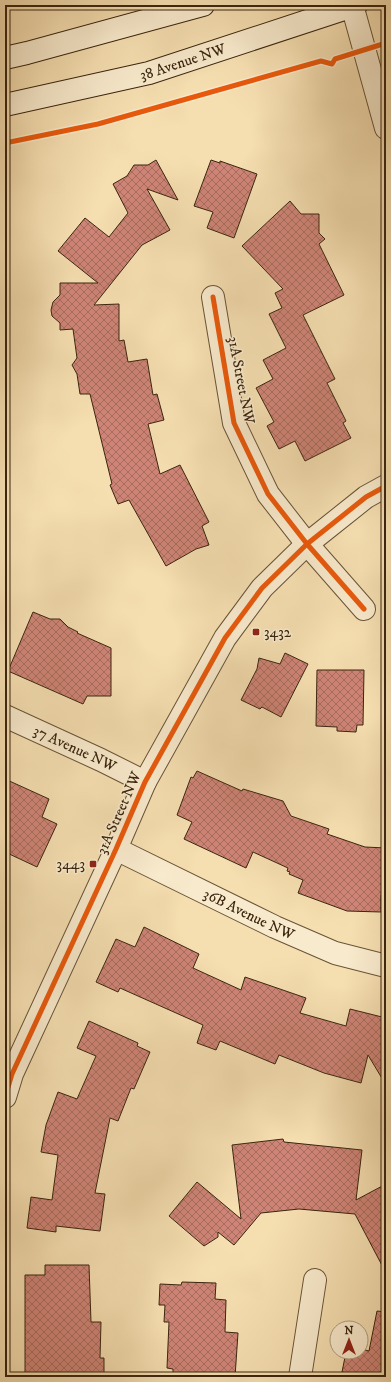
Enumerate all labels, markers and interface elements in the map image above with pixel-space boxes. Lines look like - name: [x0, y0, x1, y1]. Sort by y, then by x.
- street label: 38 Avenue NW: [138, 39, 228, 84]
- street label: 31A Street NW: [223, 335, 259, 426]
- place label: 3432: [264, 623, 292, 642]
- marker: 3432: [251, 627, 261, 637]
- street label: 37 Avenue NW: [30, 721, 120, 776]
- street label: 31A Street NW: [92, 768, 146, 857]
- place label: 3443: [57, 855, 85, 874]
- marker: 3443: [88, 859, 98, 869]
- street label: 36B Avenue NW: [200, 884, 298, 944]
- north arrow: [329, 1320, 369, 1360]
- text: N: [344, 1324, 354, 1338]

